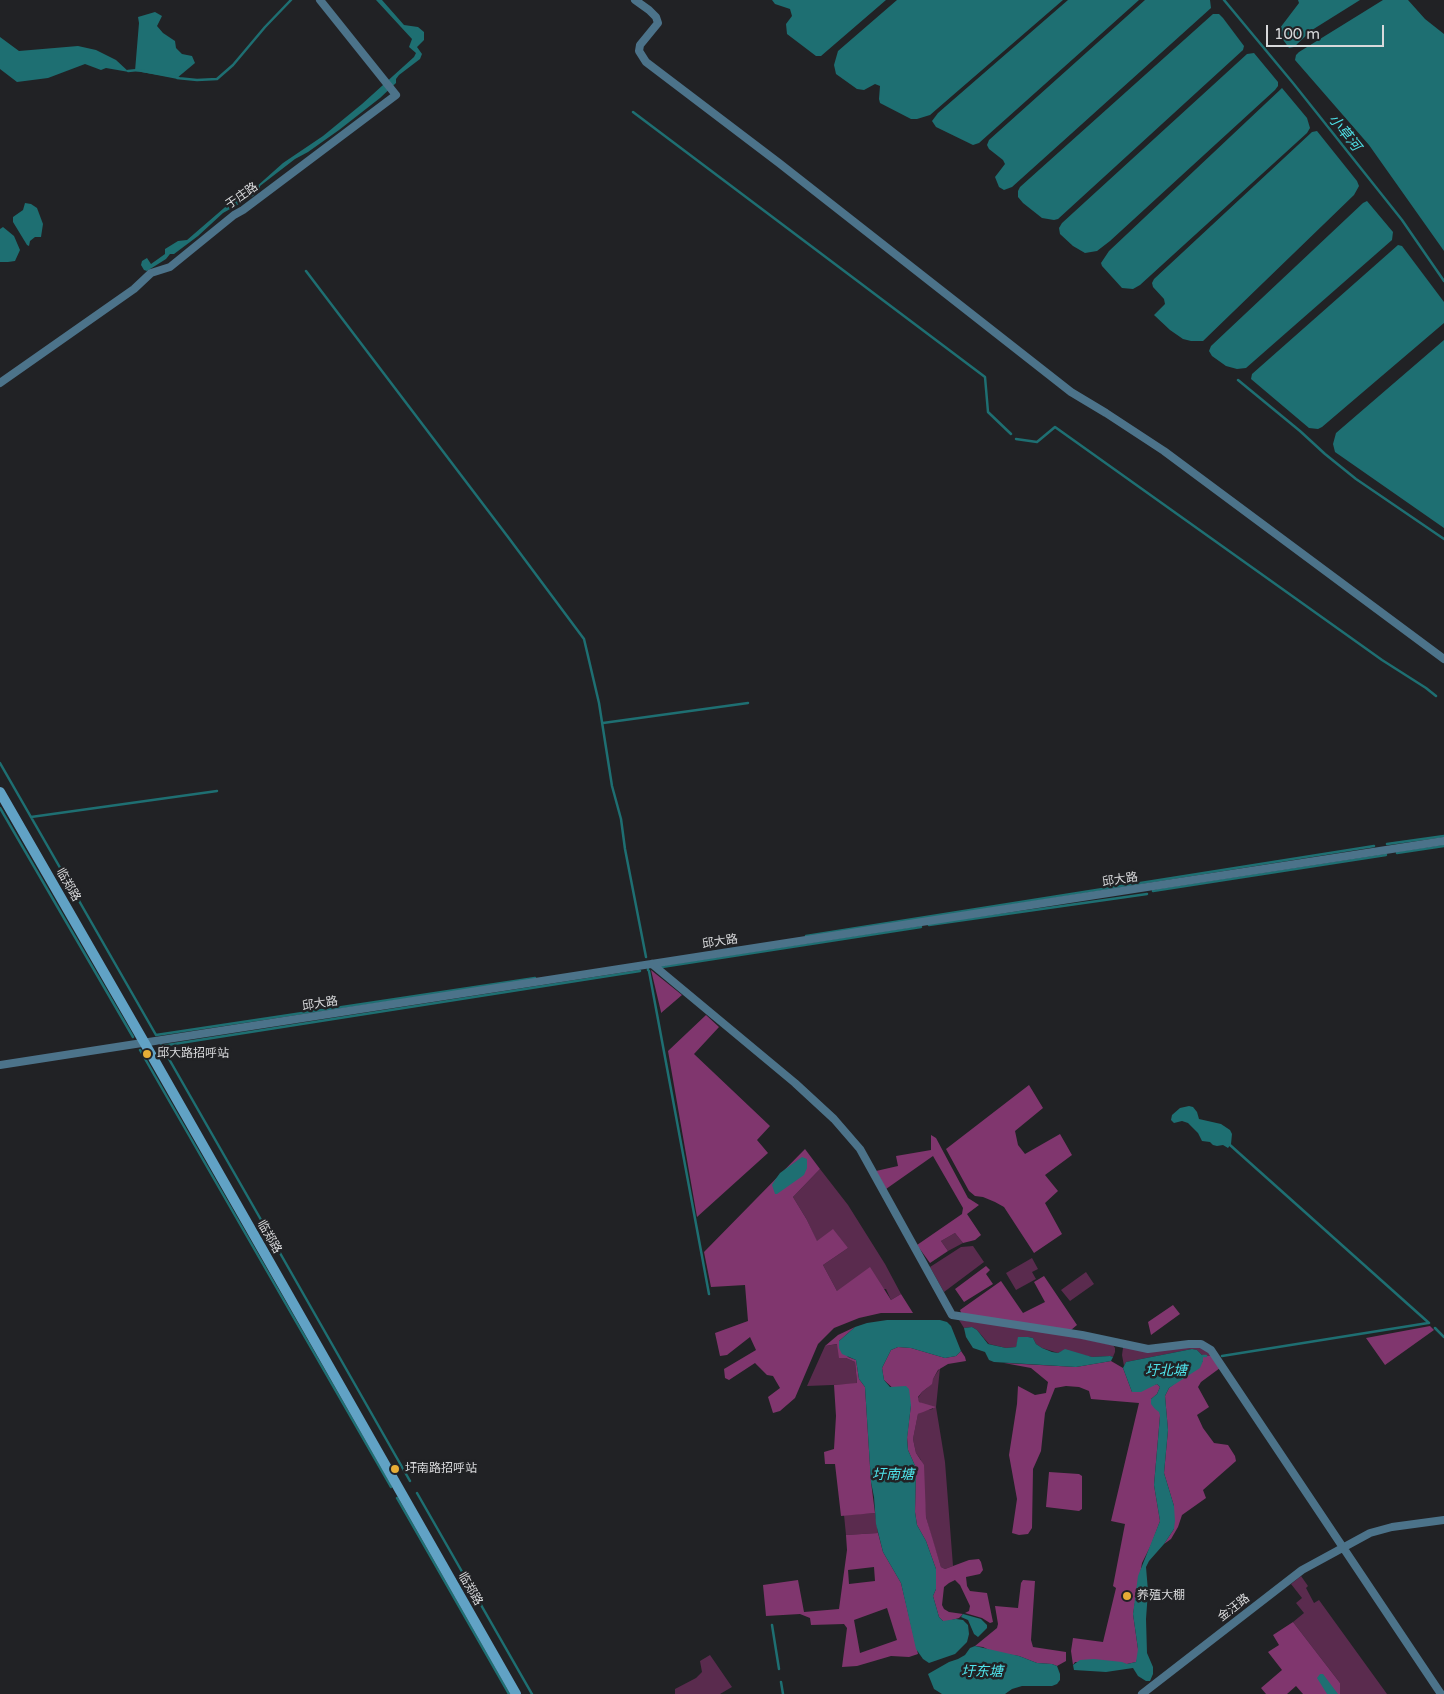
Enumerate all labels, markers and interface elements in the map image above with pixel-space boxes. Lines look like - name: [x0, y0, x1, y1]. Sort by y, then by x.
- scale bar: [1269, 15, 1386, 47]
- text: 100 m: [1274, 25, 1320, 43]
- water label: 小草河: [1324, 111, 1364, 155]
- street label: 于庄路: [223, 180, 261, 212]
- street label: 临郑路: [53, 866, 83, 904]
- street label: 邱大路: [1101, 870, 1139, 890]
- street label: 邱大路: [701, 932, 739, 952]
- street label: 邱大路: [301, 994, 339, 1014]
- place label: 邱大路招呼站: [157, 1047, 229, 1061]
- marker: 邱大路招呼站: [141, 1048, 153, 1060]
- street label: 临郑路: [254, 1218, 284, 1256]
- water label: 圩北塘: [1145, 1363, 1187, 1379]
- place label: 圩南路招呼站: [405, 1462, 477, 1476]
- marker: 圩南路招呼站: [389, 1463, 401, 1475]
- water label: 圩南塘: [872, 1467, 914, 1483]
- street label: 临郑路: [455, 1570, 485, 1608]
- place label: 养殖大棚: [1137, 1589, 1185, 1603]
- marker: 养殖大棚: [1121, 1590, 1133, 1602]
- street label: 金汪路: [1215, 1591, 1253, 1625]
- water label: 圩东塘: [961, 1664, 1003, 1680]

